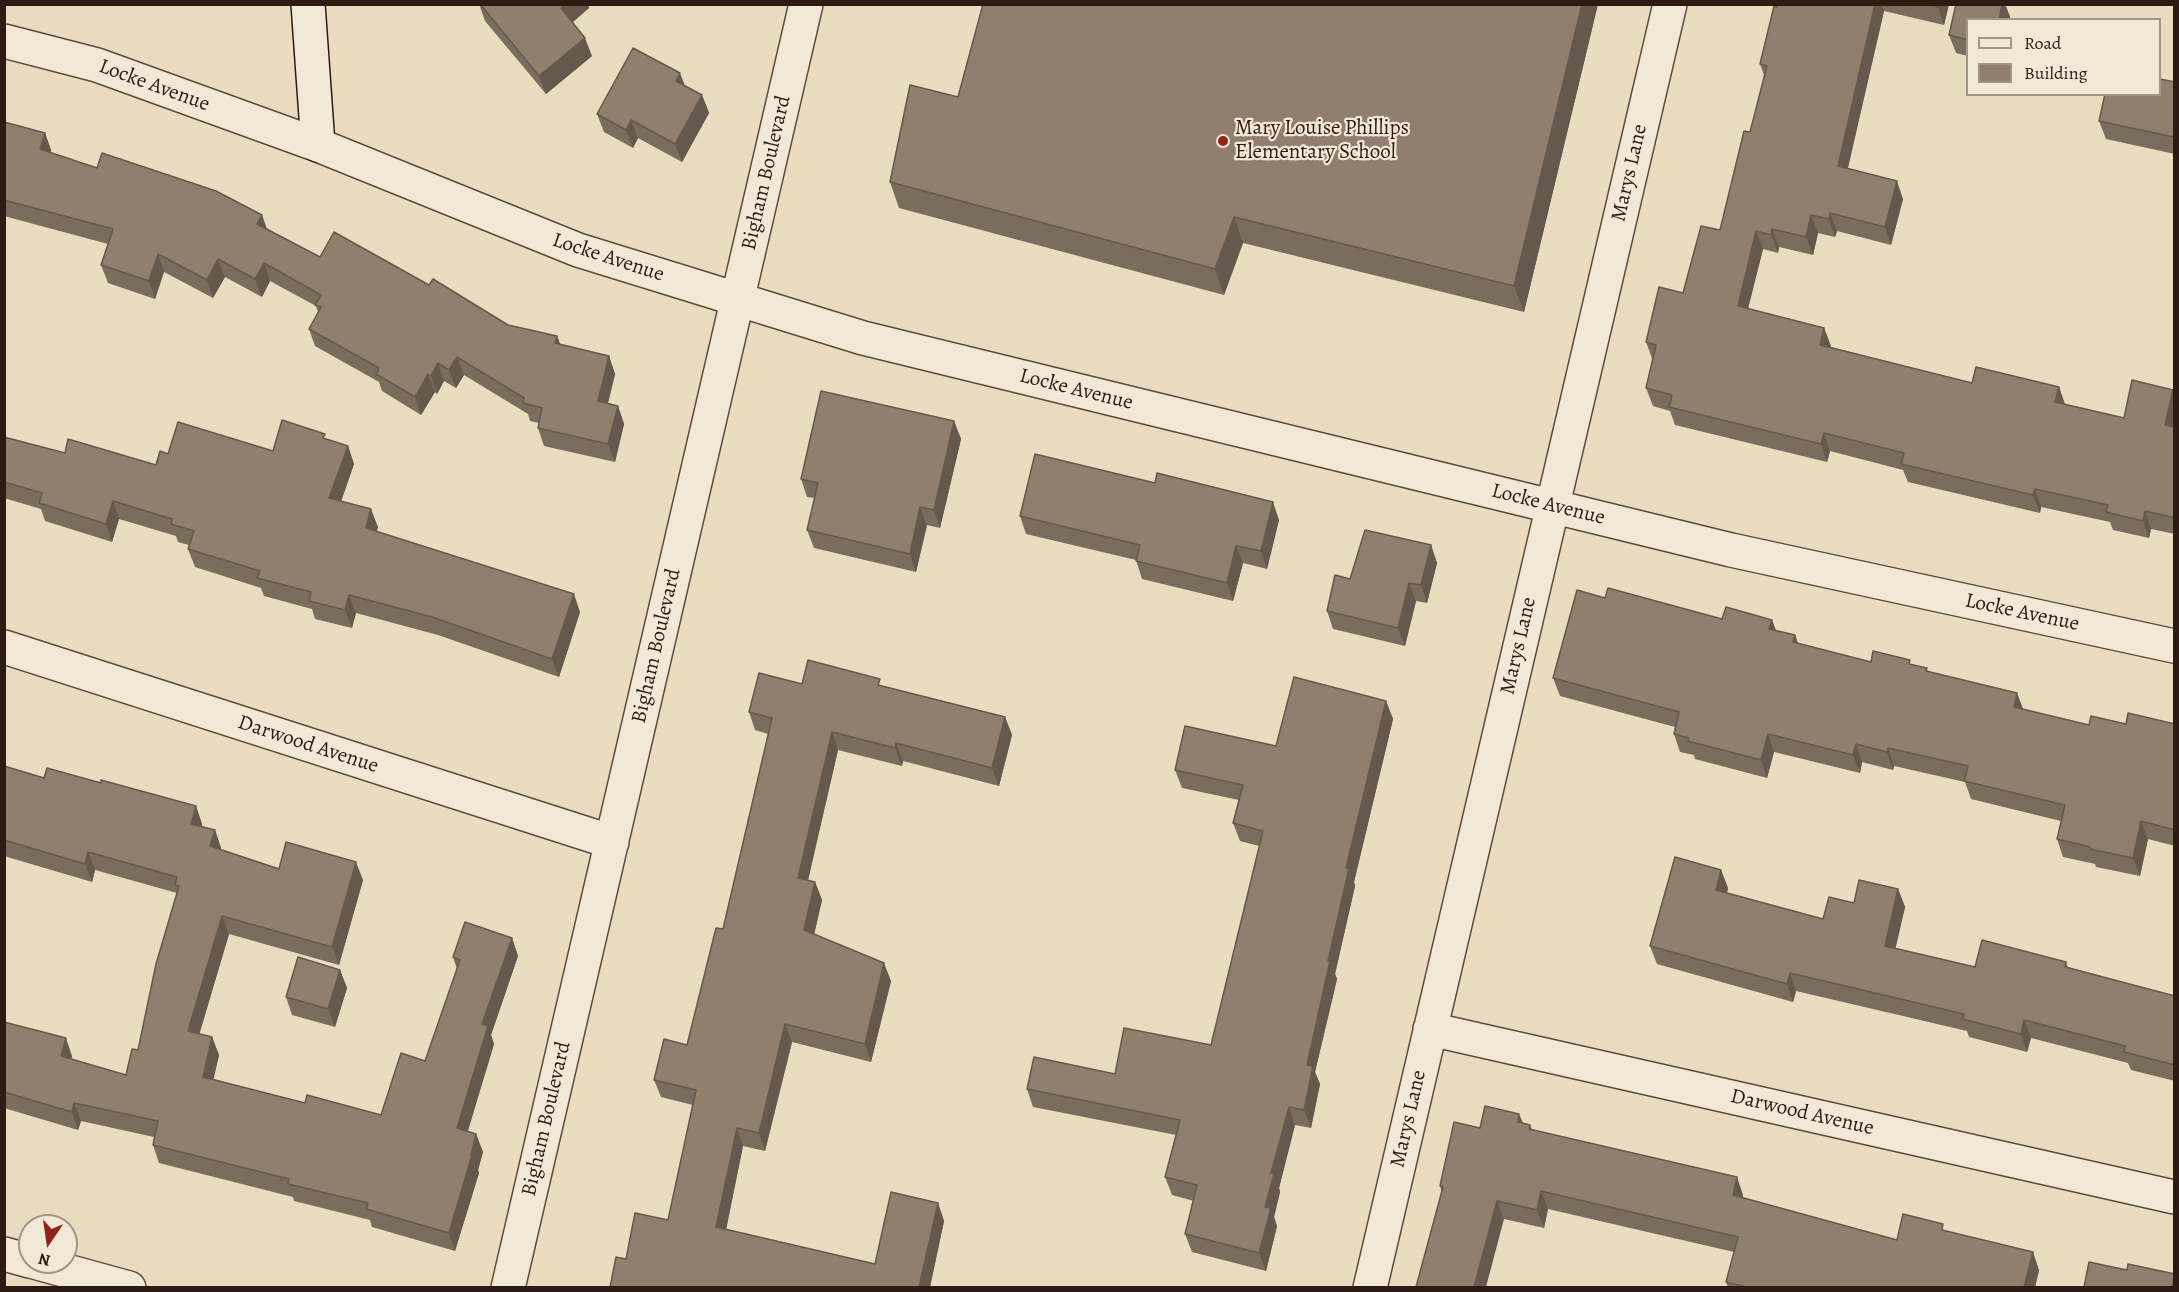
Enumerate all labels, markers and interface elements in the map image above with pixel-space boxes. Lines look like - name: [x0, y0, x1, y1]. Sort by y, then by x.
- legend: [1966, 18, 2161, 96]
- text: Road: [2024, 31, 2061, 55]
- street label: Locke Avenue: [95, 54, 213, 118]
- text: Building: [2024, 61, 2088, 85]
- street label: Bigham Boulevard: [737, 93, 797, 253]
- place label: Mary Louise Phillips Elementary School: [1235, 116, 1409, 166]
- street label: Marys Lane: [1607, 122, 1653, 224]
- marker: Mary Louise Phillips Elementary School: [1216, 134, 1230, 148]
- street label: Locke Avenue: [549, 228, 667, 288]
- street label: Locke Avenue: [1017, 364, 1135, 416]
- street label: Locke Avenue: [1489, 479, 1607, 531]
- street label: Bigham Boulevard: [627, 566, 687, 726]
- street label: Locke Avenue: [1963, 589, 2081, 637]
- street label: Marys Lane: [1496, 595, 1542, 697]
- street label: Darwood Avenue: [235, 710, 381, 780]
- street label: Bigham Boulevard: [517, 1039, 577, 1199]
- street label: Marys Lane: [1386, 1068, 1432, 1170]
- street label: Darwood Avenue: [1728, 1084, 1876, 1142]
- north arrow: [18, 1214, 78, 1274]
- text: N: [36, 1248, 53, 1272]

